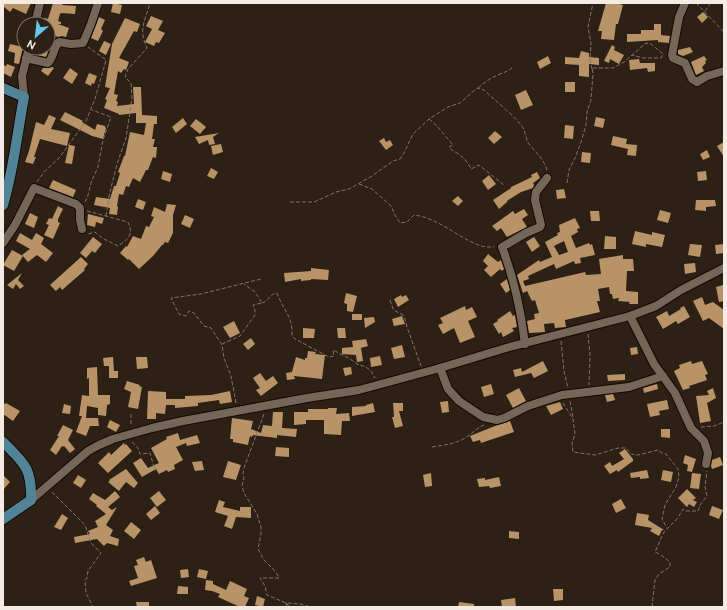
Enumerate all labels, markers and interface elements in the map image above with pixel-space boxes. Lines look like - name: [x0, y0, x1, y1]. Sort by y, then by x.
- north arrow: [16, 16, 56, 56]
- text: N: [25, 38, 38, 52]

